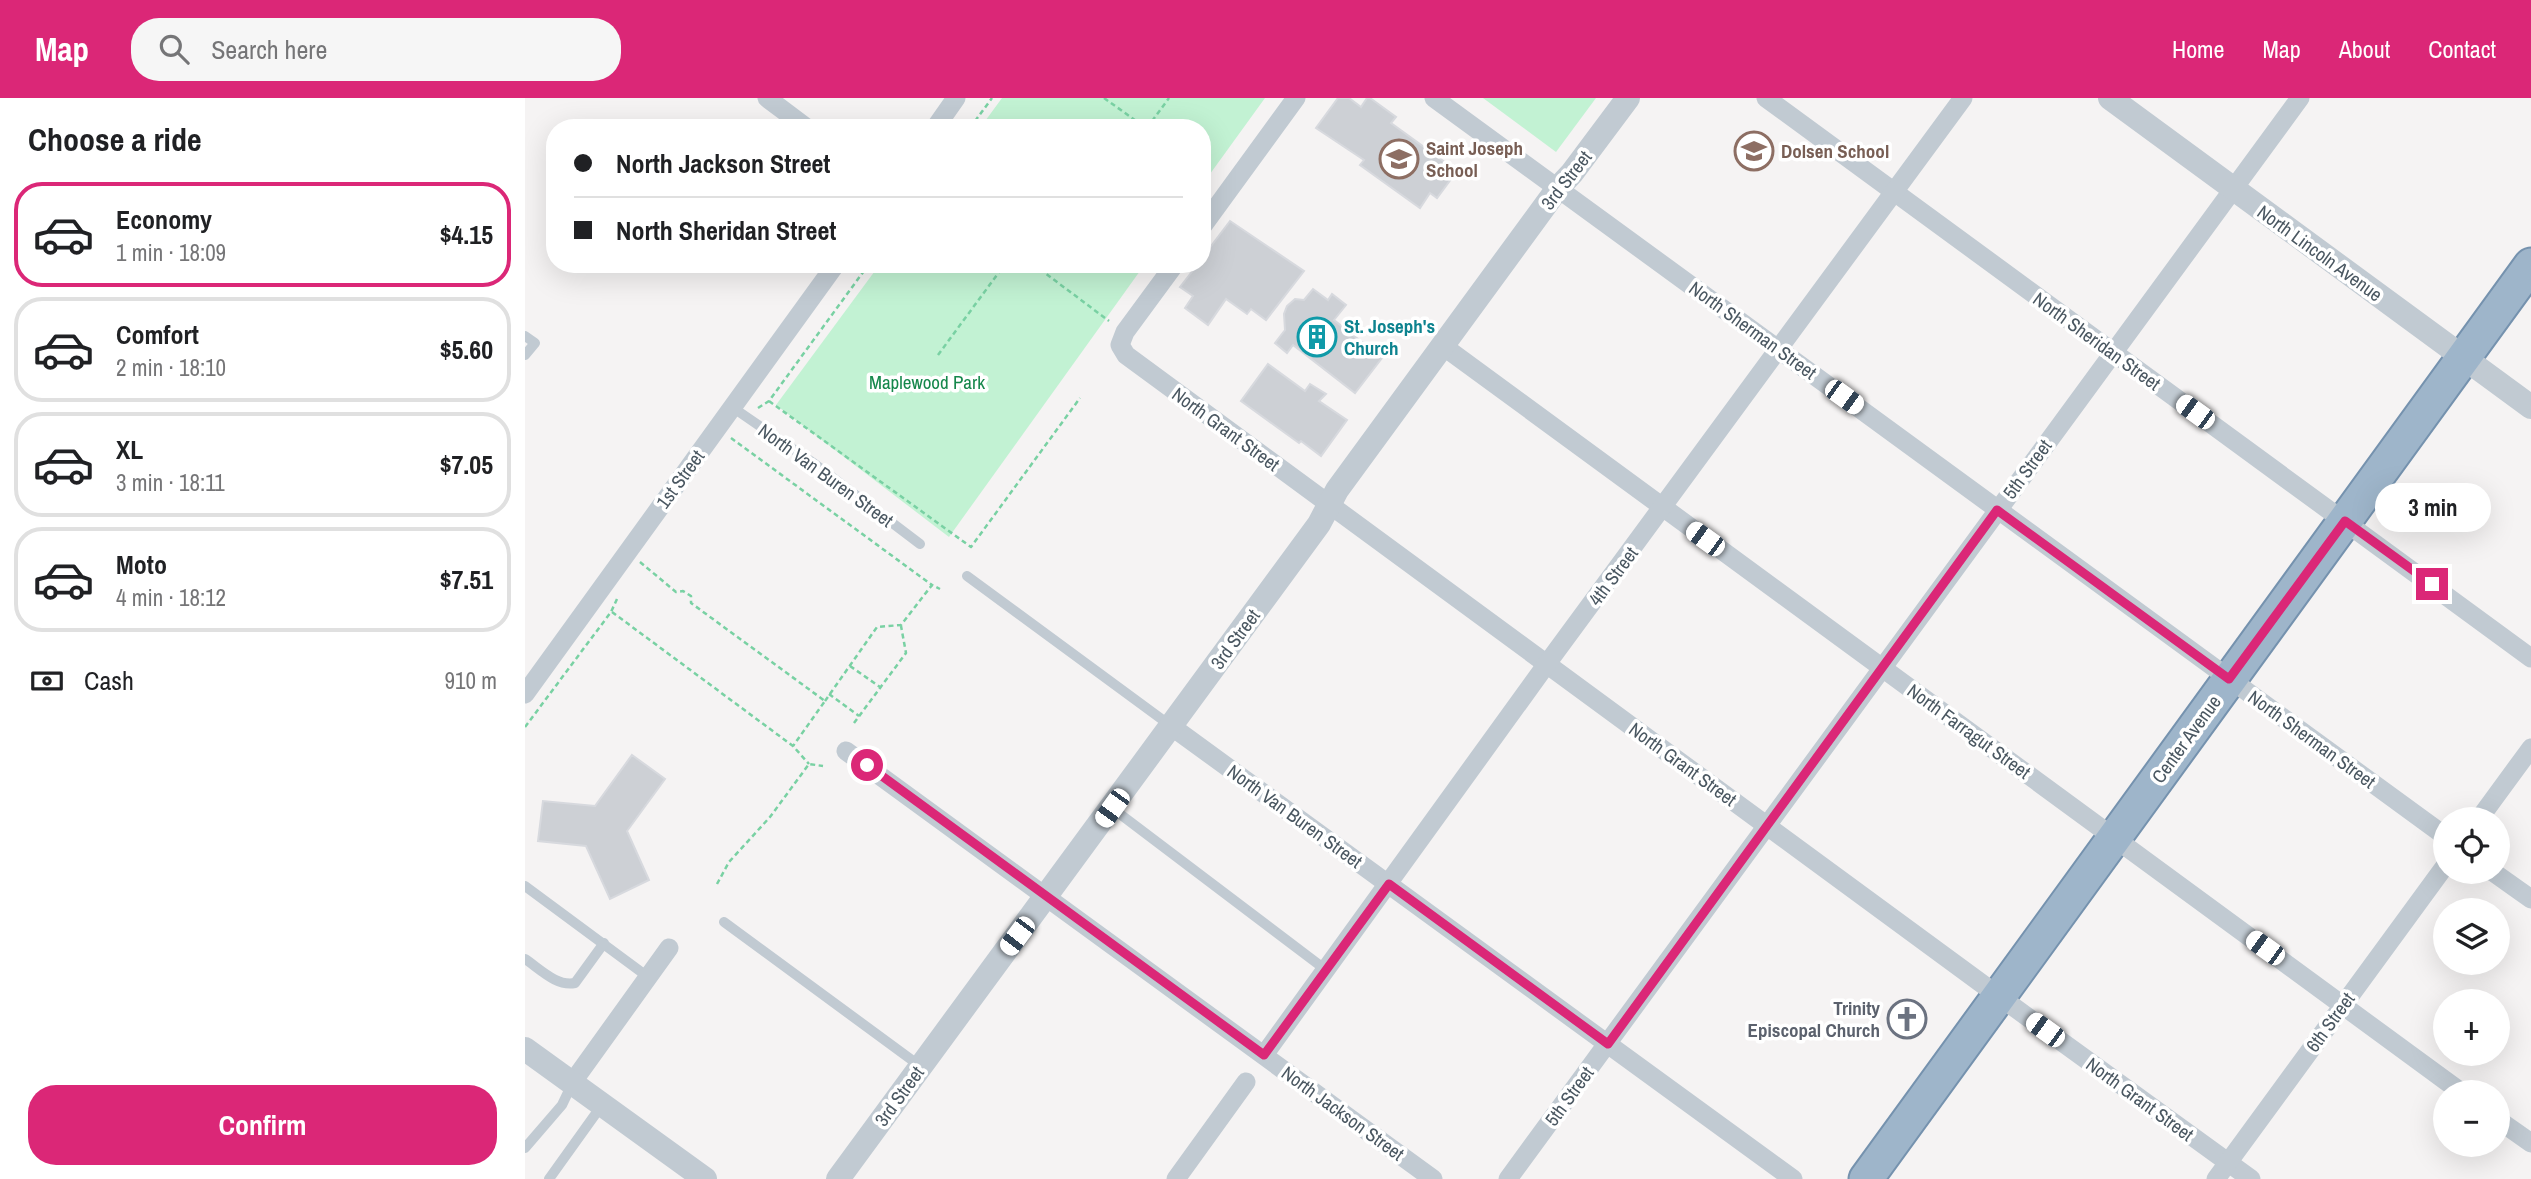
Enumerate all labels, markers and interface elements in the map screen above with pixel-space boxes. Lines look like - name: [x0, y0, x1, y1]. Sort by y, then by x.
- search box: [131, 18, 621, 81]
- text: Map: [35, 27, 89, 71]
- icon: search: [155, 30, 193, 68]
- text: Search here: [211, 32, 327, 67]
- text: Home: [2172, 33, 2224, 65]
- text: Map: [2262, 33, 2301, 65]
- text: About: [2339, 33, 2390, 65]
- text: Contact: [2428, 33, 2496, 65]
- text: Choose a ride: [28, 118, 202, 161]
- school or university icon: Dolsen School: [1733, 130, 1775, 172]
- place label: Saint Joseph School: [1426, 135, 1523, 183]
- school or university icon: Saint Joseph School: [1378, 138, 1420, 180]
- place label: Dolsen School: [1781, 138, 1889, 164]
- street label: 3rd Street: [1535, 145, 1598, 215]
- text: North Jackson Street: [616, 146, 830, 181]
- street label: North Lincoln Avenue: [2252, 199, 2388, 307]
- text: Economy: [116, 202, 212, 237]
- icon: car: [32, 203, 95, 266]
- text: North Sheridan Street: [616, 213, 836, 248]
- text: $4.15: [440, 217, 493, 252]
- text: 1 min · 18:09: [116, 237, 226, 268]
- street label: North Sherman Street: [1684, 275, 1822, 385]
- street label: North Sheridan Street: [2028, 286, 2166, 396]
- place label: St. Joseph's Church: [1344, 313, 1435, 361]
- building icon: St. Joseph's Church: [1296, 316, 1338, 358]
- text: Comfort: [116, 317, 199, 352]
- icon: car: [32, 318, 95, 381]
- text: $5.60: [440, 332, 493, 367]
- text: 2 min · 18:10: [116, 352, 226, 383]
- park label: Maplewood Park: [869, 369, 985, 395]
- car: [1821, 376, 1868, 418]
- street label: North Grant Street: [1167, 381, 1286, 477]
- car: [2172, 391, 2219, 433]
- street label: North Van Buren Street: [753, 417, 899, 533]
- text: XL: [116, 432, 143, 467]
- icon: car: [32, 433, 95, 496]
- street label: 5th Street: [1997, 433, 2058, 504]
- street label: 1st Street: [650, 444, 711, 514]
- text: $7.05: [440, 447, 493, 482]
- text: 3 min · 18:11: [116, 467, 225, 498]
- callout: 3 min: [2374, 482, 2490, 532]
- text: 3 min: [2408, 492, 2458, 523]
- car: [1682, 518, 1729, 560]
- street label: 4th Street: [1582, 541, 1644, 611]
- text: Moto: [116, 547, 167, 582]
- icon: car: [32, 548, 95, 611]
- text: $7.51: [440, 562, 493, 597]
- route end: [2416, 568, 2448, 600]
- text: 4 min · 18:12: [116, 582, 226, 613]
- street label: 3rd Street: [1204, 603, 1266, 674]
- icon: cash: [28, 662, 66, 700]
- text: Cash: [84, 663, 134, 698]
- text: 910 m: [445, 665, 497, 696]
- street label: North Farragut Street: [1902, 677, 2036, 785]
- street label: North Sherman Street: [2243, 684, 2381, 794]
- street label: Center Avenue: [2145, 690, 2227, 788]
- street label: North Grant Street: [1624, 716, 1743, 812]
- route start: [851, 749, 883, 781]
- street label: North Van Buren Street: [1222, 758, 1368, 874]
- car: [1092, 785, 1133, 831]
- map controls: [2433, 807, 2510, 1157]
- button: locate: [2433, 807, 2510, 884]
- button: layers: [2433, 898, 2510, 975]
- car: [996, 913, 1039, 959]
- car: [2242, 927, 2289, 969]
- street label: 6th Street: [2300, 986, 2361, 1057]
- button: +: [2433, 989, 2510, 1066]
- place label: Trinity Episcopal Church: [1748, 995, 1880, 1043]
- church icon: Trinity Episcopal Church: [1886, 998, 1928, 1040]
- car: [2022, 1009, 2069, 1051]
- street label: North Grant Street: [2081, 1051, 2200, 1147]
- street label: 3rd Street: [868, 1060, 930, 1131]
- street label: North Jackson Street: [1277, 1060, 1410, 1167]
- street label: 5th Street: [1539, 1060, 1600, 1131]
- button: −: [2433, 1080, 2510, 1157]
- button: Confirm: [28, 1085, 497, 1165]

